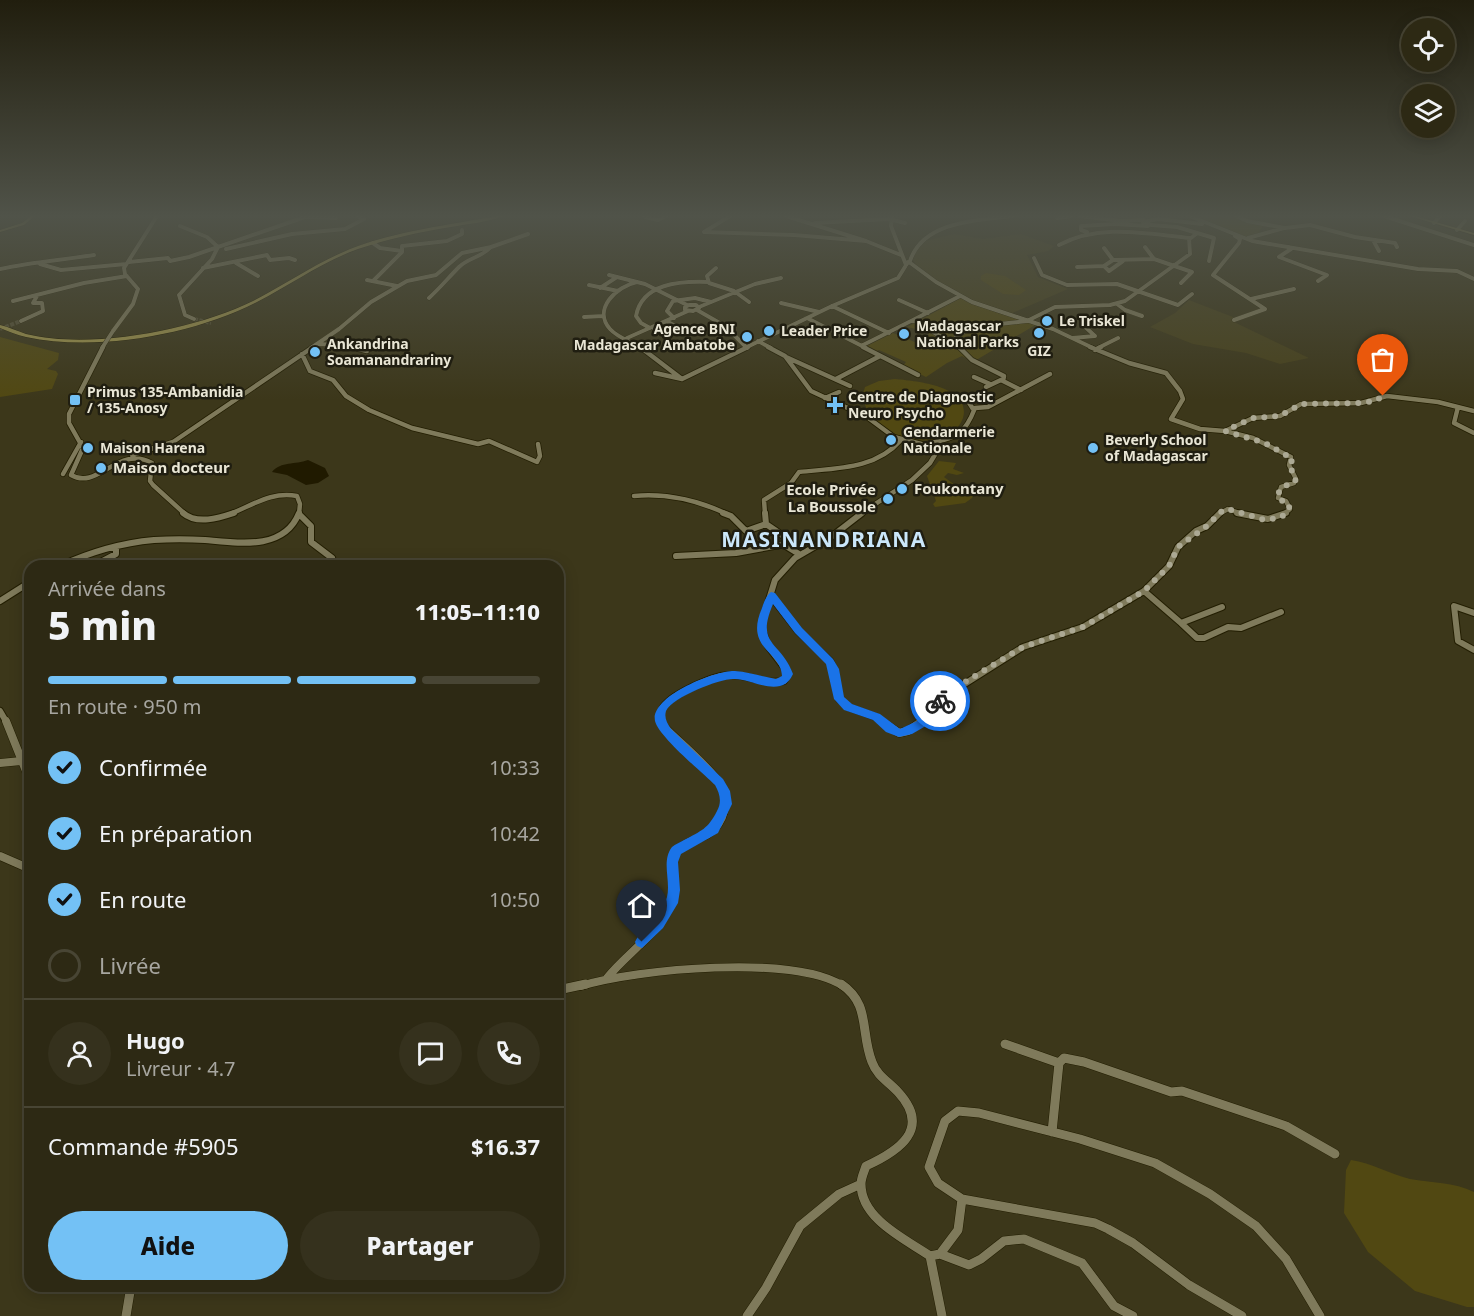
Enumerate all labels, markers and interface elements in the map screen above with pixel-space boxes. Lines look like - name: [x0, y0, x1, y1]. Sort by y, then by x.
- map controls: [1401, 18, 1455, 138]
- button: locate: [1401, 18, 1455, 72]
- button: layers: [1401, 84, 1455, 138]
- place label: Le Triskel: [1059, 311, 1125, 330]
- marker: Le Triskel: [1040, 314, 1054, 328]
- place label: Madagascar National Parks: [916, 316, 1019, 351]
- place label: Agence BNI Madagascar Ambatobe: [574, 319, 735, 354]
- place label: Leader Price: [781, 321, 867, 340]
- marker: Leader Price: [762, 324, 776, 338]
- marker: GIZ: [1032, 326, 1046, 340]
- marker: Madagascar National Parks: [897, 327, 911, 341]
- marker: Agence BNI Madagascar Ambatobe: [740, 330, 754, 344]
- place label: Ankandrina Soamanandrariny: [327, 334, 451, 369]
- pin: [1357, 334, 1408, 396]
- place label: GIZ: [1027, 341, 1051, 360]
- icon: bag: [1366, 343, 1399, 376]
- marker: Ankandrina Soamanandrariny: [308, 345, 322, 359]
- place label: Primus 135-Ambanidia / 135-Anosy: [87, 382, 243, 417]
- place label: Centre de Diagnostic Neuro Psycho: [848, 387, 993, 422]
- marker: Primus 135-Ambanidia / 135-Anosy: [68, 393, 82, 407]
- marker: Centre de Diagnostic Neuro Psycho: [826, 396, 844, 414]
- place label: Gendarmerie Nationale: [903, 422, 995, 457]
- place label: Beverly School of Madagascar: [1105, 430, 1209, 465]
- marker: Gendarmerie Nationale: [884, 433, 898, 447]
- place label: Maison Harena: [100, 438, 205, 457]
- marker: Maison Harena: [81, 441, 95, 455]
- marker: Beverly School of Madagascar: [1086, 441, 1100, 455]
- place label: Maison docteur: [113, 457, 230, 477]
- marker: Maison docteur: [94, 461, 108, 475]
- place label: Foukontany: [914, 478, 1004, 498]
- place label: Ecole Privée La Boussole: [786, 479, 876, 516]
- marker: Foukontany: [895, 482, 909, 496]
- marker: Ecole Privée La Boussole: [881, 492, 895, 506]
- district label: MASINANDRIANA: [721, 525, 927, 553]
- text: Arrivée dans: [48, 575, 166, 602]
- text: 11:05–11:10: [415, 596, 540, 626]
- text: 5 min: [48, 598, 157, 651]
- courier: [910, 671, 970, 731]
- icon: bike: [924, 685, 957, 718]
- text: En route · 950 m: [48, 693, 201, 720]
- icon: check: [48, 751, 81, 784]
- text: Confirmée: [99, 752, 208, 782]
- text: 10:33: [489, 754, 540, 781]
- icon: check: [48, 817, 81, 850]
- text: En préparation: [99, 818, 253, 848]
- text: 10:42: [489, 820, 540, 847]
- pin: [616, 880, 667, 942]
- icon: check: [48, 883, 81, 916]
- text: En route: [99, 884, 186, 914]
- text: 10:50: [489, 886, 540, 913]
- icon: home: [625, 889, 658, 922]
- text: Livrée: [99, 950, 161, 980]
- button: person: [48, 1022, 111, 1085]
- button: chat: [399, 1022, 462, 1085]
- button: phone: [477, 1022, 540, 1085]
- text: Hugo: [126, 1025, 185, 1055]
- text: Livreur · 4.7: [126, 1055, 236, 1082]
- text: Commande #5905: [48, 1131, 239, 1161]
- text: $16.37: [471, 1131, 540, 1161]
- button: Aide: [48, 1211, 288, 1280]
- button: Partager: [300, 1211, 540, 1280]

